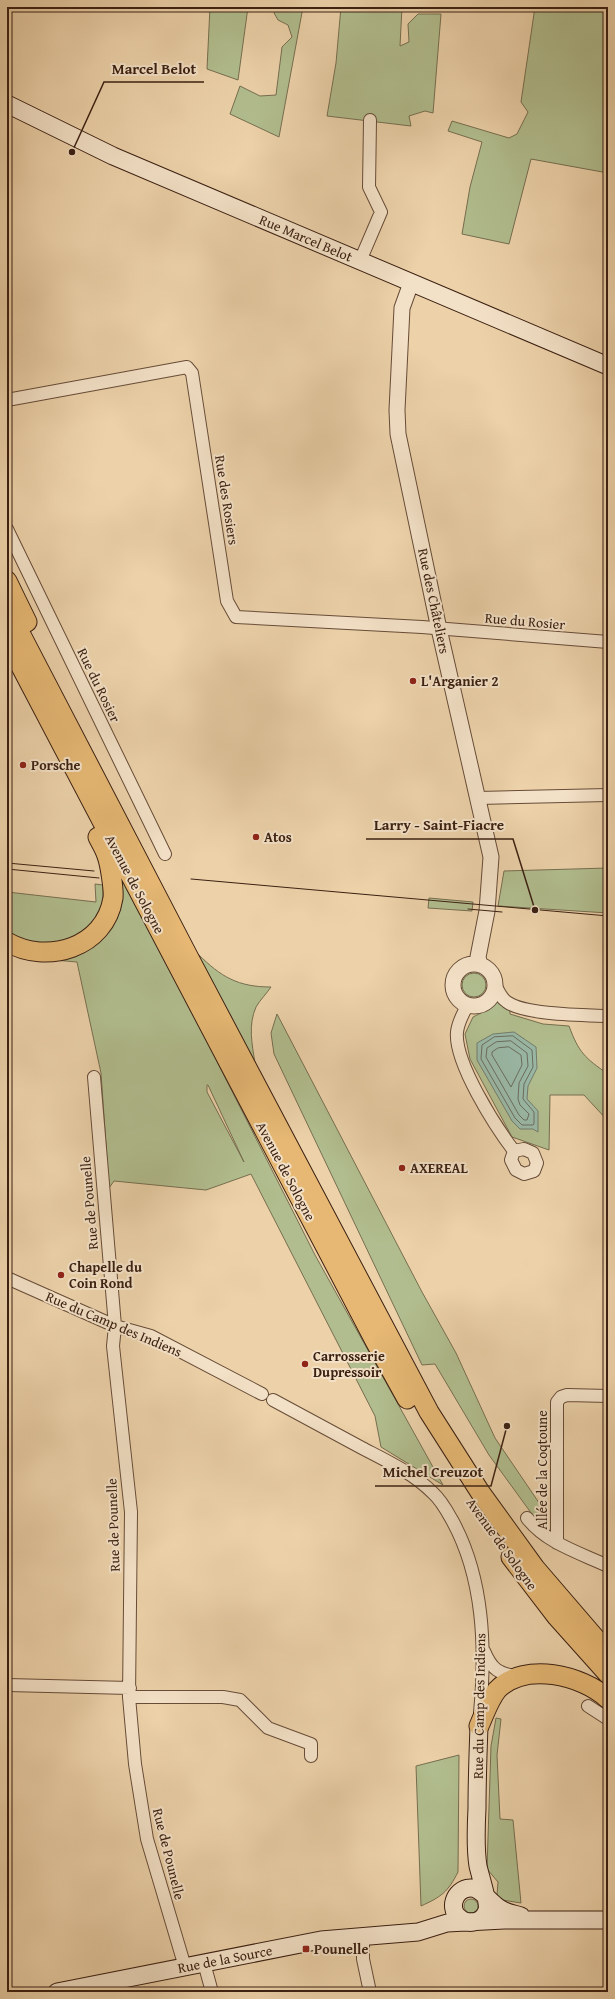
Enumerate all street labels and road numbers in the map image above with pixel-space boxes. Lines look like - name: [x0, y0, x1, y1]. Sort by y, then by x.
- street label: Rue Marcel Belot: [256, 209, 356, 267]
- street label: Rue des Rosiers: [210, 454, 244, 546]
- street label: Rue des Châteliers: [413, 546, 455, 656]
- street label: Rue du Rosier: [484, 608, 566, 634]
- street label: Rue du Rosier: [72, 644, 126, 726]
- street label: Avenue de Sologne: [100, 831, 170, 937]
- street label: Avenue de Sologne: [251, 1118, 321, 1224]
- street label: Rue de Pounelle: [75, 1155, 103, 1250]
- street label: Rue du Camp des Indiens: [43, 1286, 185, 1362]
- street label: Allée de la Coqtoune: [532, 1410, 552, 1530]
- street label: Rue de Pounelle: [101, 1477, 125, 1572]
- street label: Avenue de Sologne: [462, 1494, 543, 1595]
- street label: Rue du Camp des Indiens: [468, 1633, 490, 1779]
- street label: Rue de Pounelle: [148, 1806, 190, 1902]
- street label: Rue de la Source: [176, 1940, 274, 1978]

